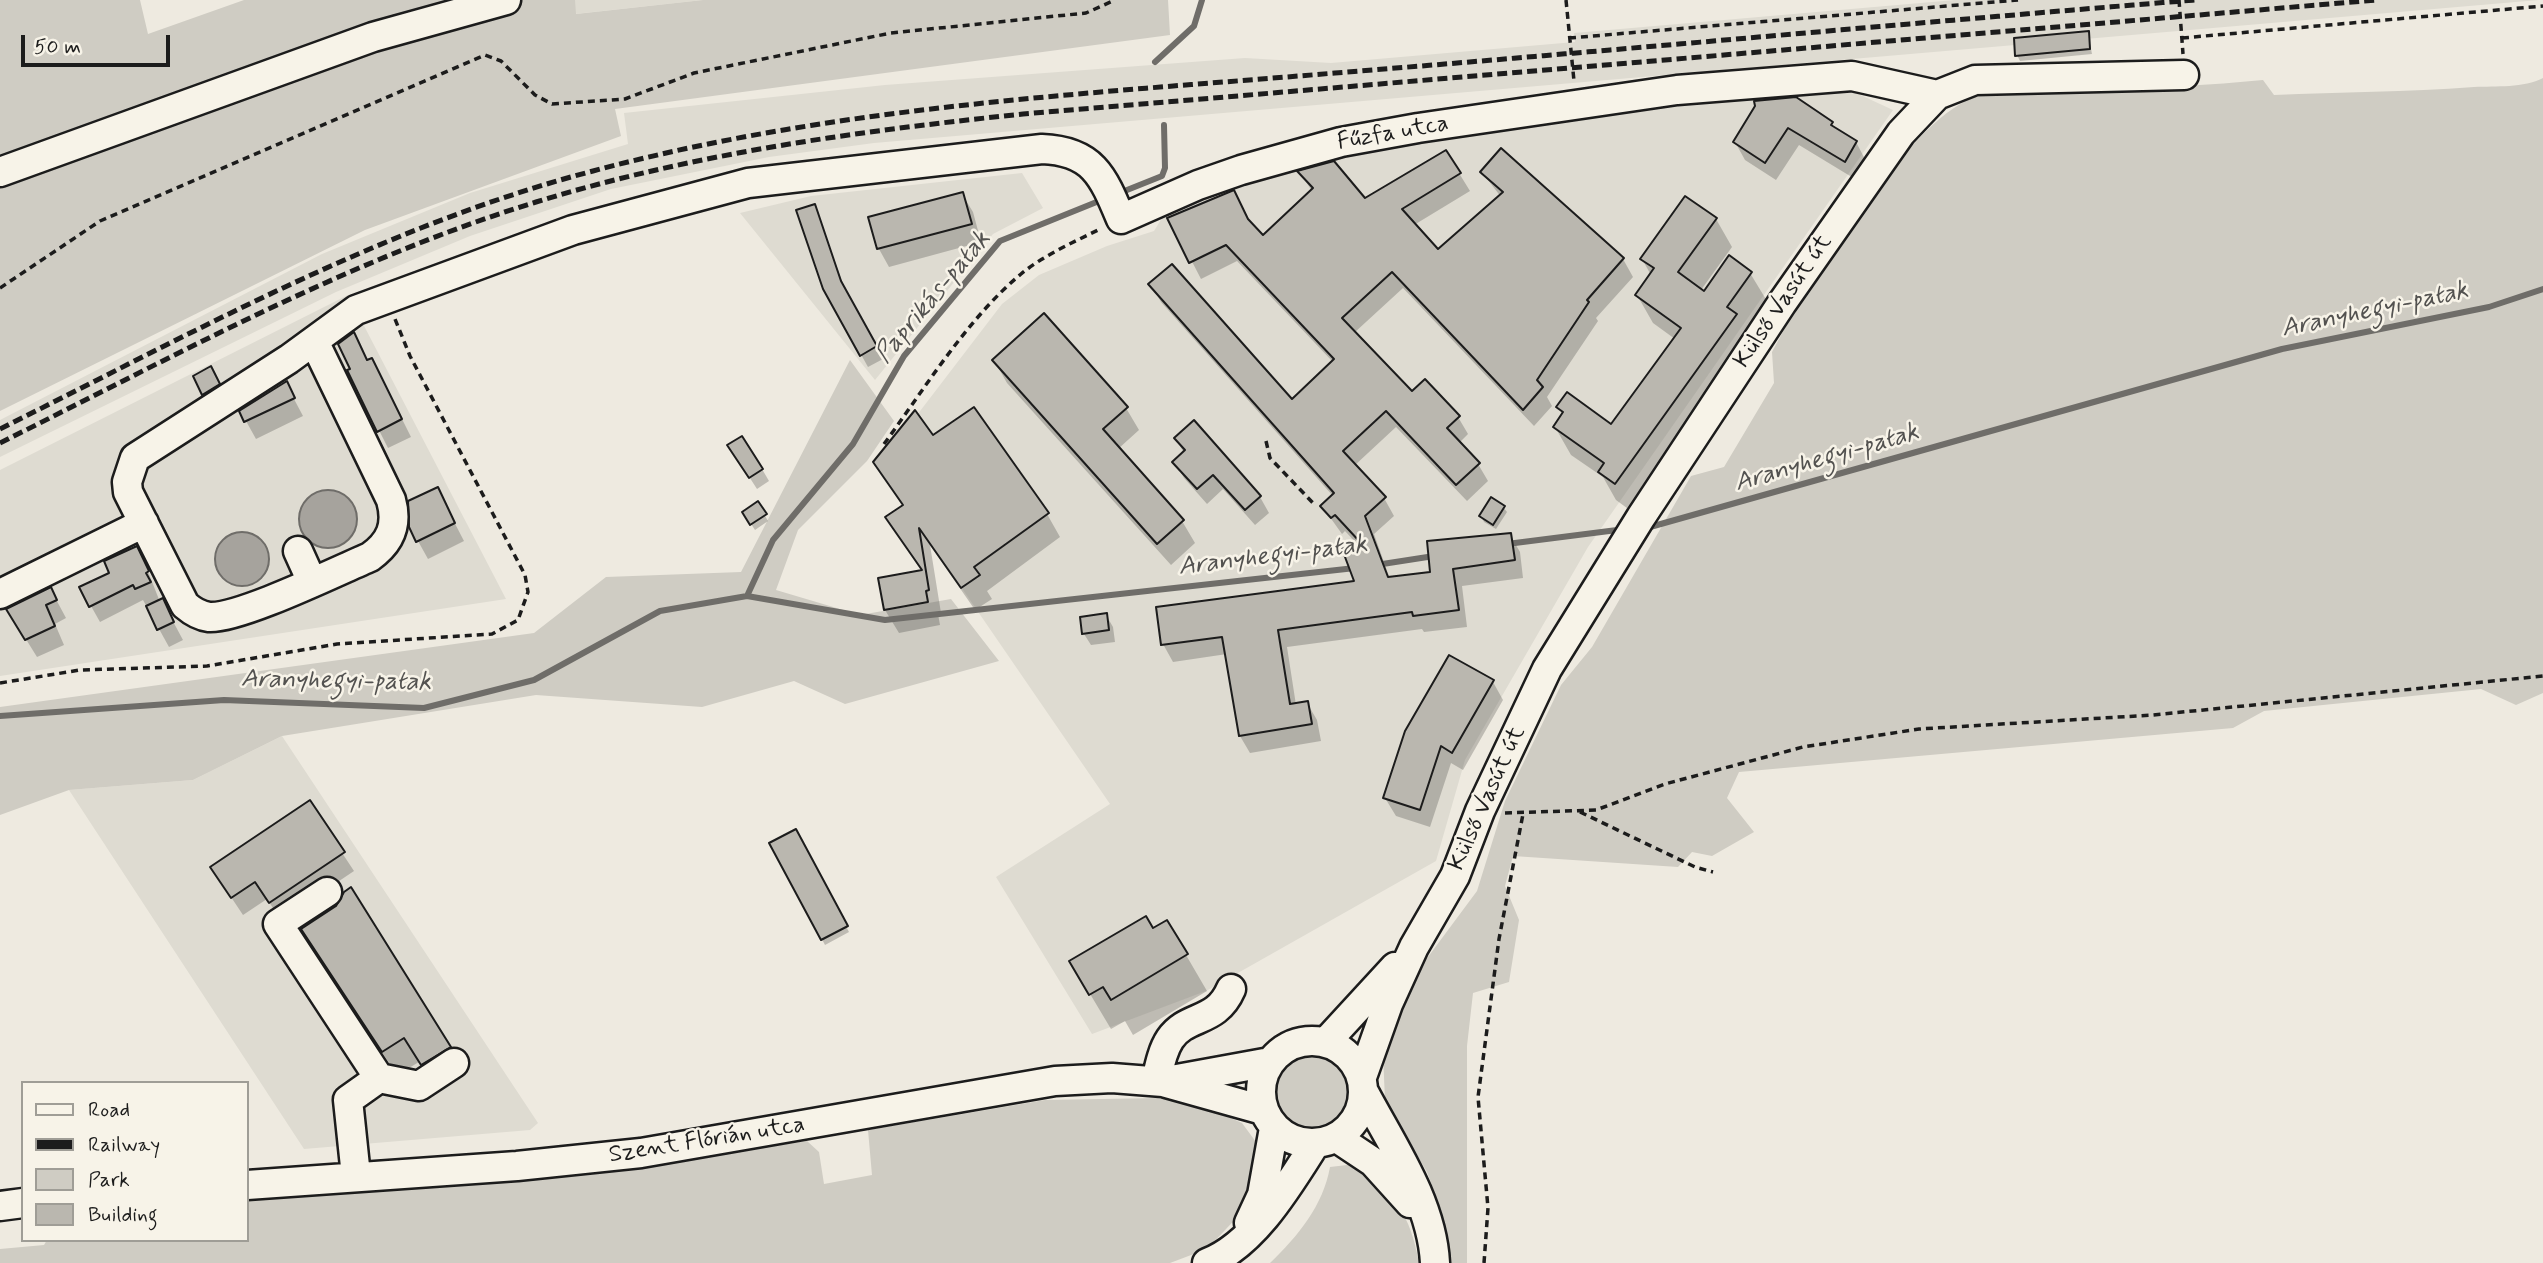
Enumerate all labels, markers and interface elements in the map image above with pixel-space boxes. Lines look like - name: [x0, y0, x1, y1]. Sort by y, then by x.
- scale bar: [24, 21, 173, 65]
- text: 50 m: [34, 33, 81, 61]
- street label: Fűzfa utca: [1335, 110, 1451, 158]
- water label: Paprikás-patak: [869, 225, 999, 371]
- street label: Külső Vasút út: [1729, 230, 1839, 374]
- water label: Aranyhegyi-patak: [2279, 276, 2471, 346]
- water label: Aranyhegyi-patak: [1731, 418, 1923, 500]
- water label: Aranyhegyi-patak: [1177, 530, 1369, 584]
- water label: Aranyhegyi-patak: [241, 665, 431, 699]
- street label: Külső Vasút út: [1443, 722, 1533, 876]
- legend: [21, 1081, 248, 1242]
- text: Road: [88, 1096, 130, 1124]
- street label: Szent Flórián utca: [607, 1111, 807, 1171]
- text: Railway: [88, 1131, 160, 1159]
- text: Park: [88, 1166, 130, 1194]
- text: Building: [88, 1201, 158, 1229]

